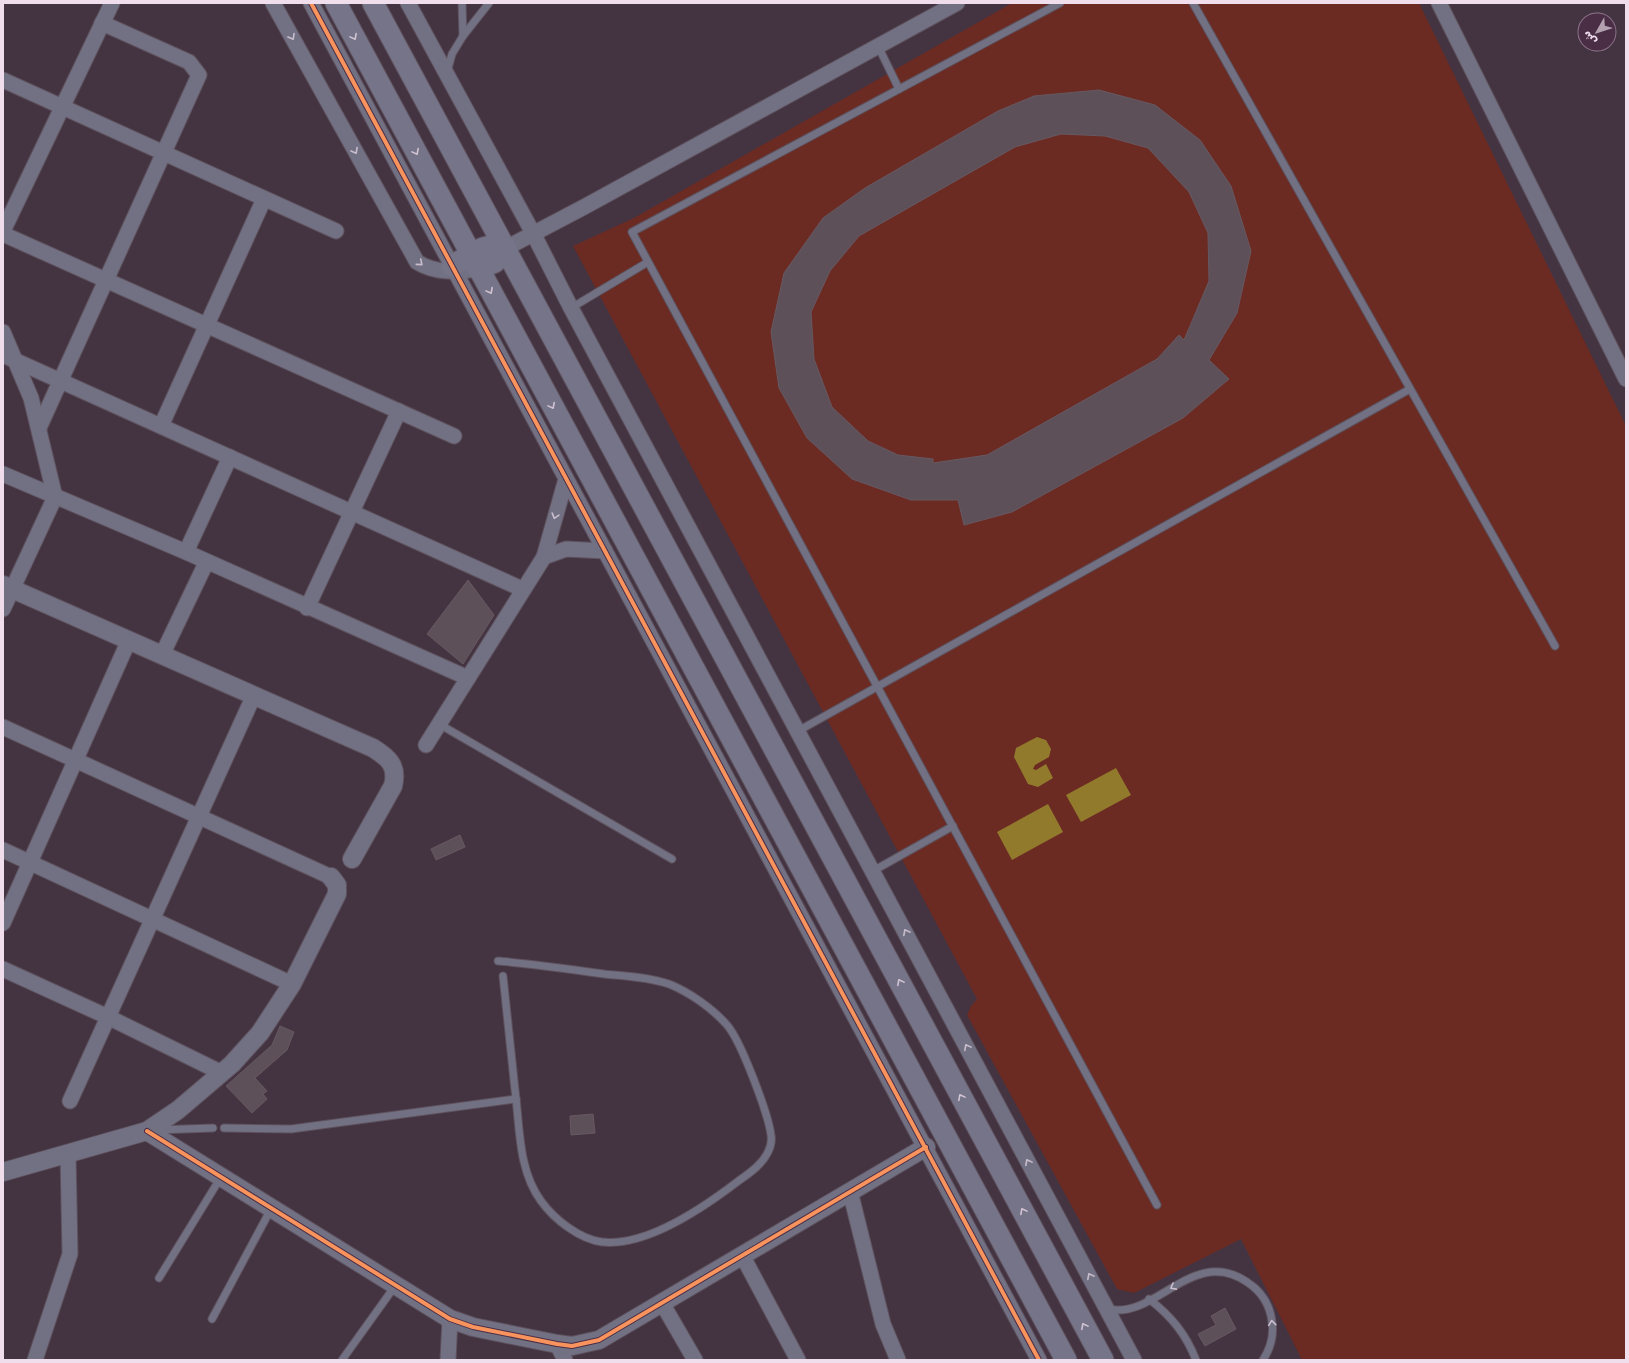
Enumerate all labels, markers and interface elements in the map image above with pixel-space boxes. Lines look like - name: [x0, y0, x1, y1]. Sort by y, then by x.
- north arrow: [1577, 12, 1617, 52]
- text: ش: [1580, 28, 1599, 48]
- one-way arrow: [288, 33, 295, 40]
- one-way arrow: [350, 33, 357, 41]
- one-way arrow: [351, 147, 358, 154]
- one-way arrow: [411, 148, 418, 155]
- one-way arrow: [415, 258, 423, 265]
- one-way arrow: [486, 287, 493, 294]
- one-way arrow: [547, 401, 555, 409]
- one-way arrow: [552, 513, 560, 519]
- one-way arrow: [903, 929, 910, 936]
- one-way arrow: [897, 979, 905, 986]
- one-way arrow: [964, 1044, 972, 1051]
- one-way arrow: [959, 1093, 966, 1101]
- one-way arrow: [1026, 1158, 1033, 1166]
- one-way arrow: [1020, 1208, 1028, 1215]
- one-way arrow: [1087, 1273, 1094, 1280]
- one-way arrow: [1169, 1282, 1177, 1289]
- one-way arrow: [1267, 1320, 1276, 1326]
- one-way arrow: [1082, 1322, 1089, 1330]

